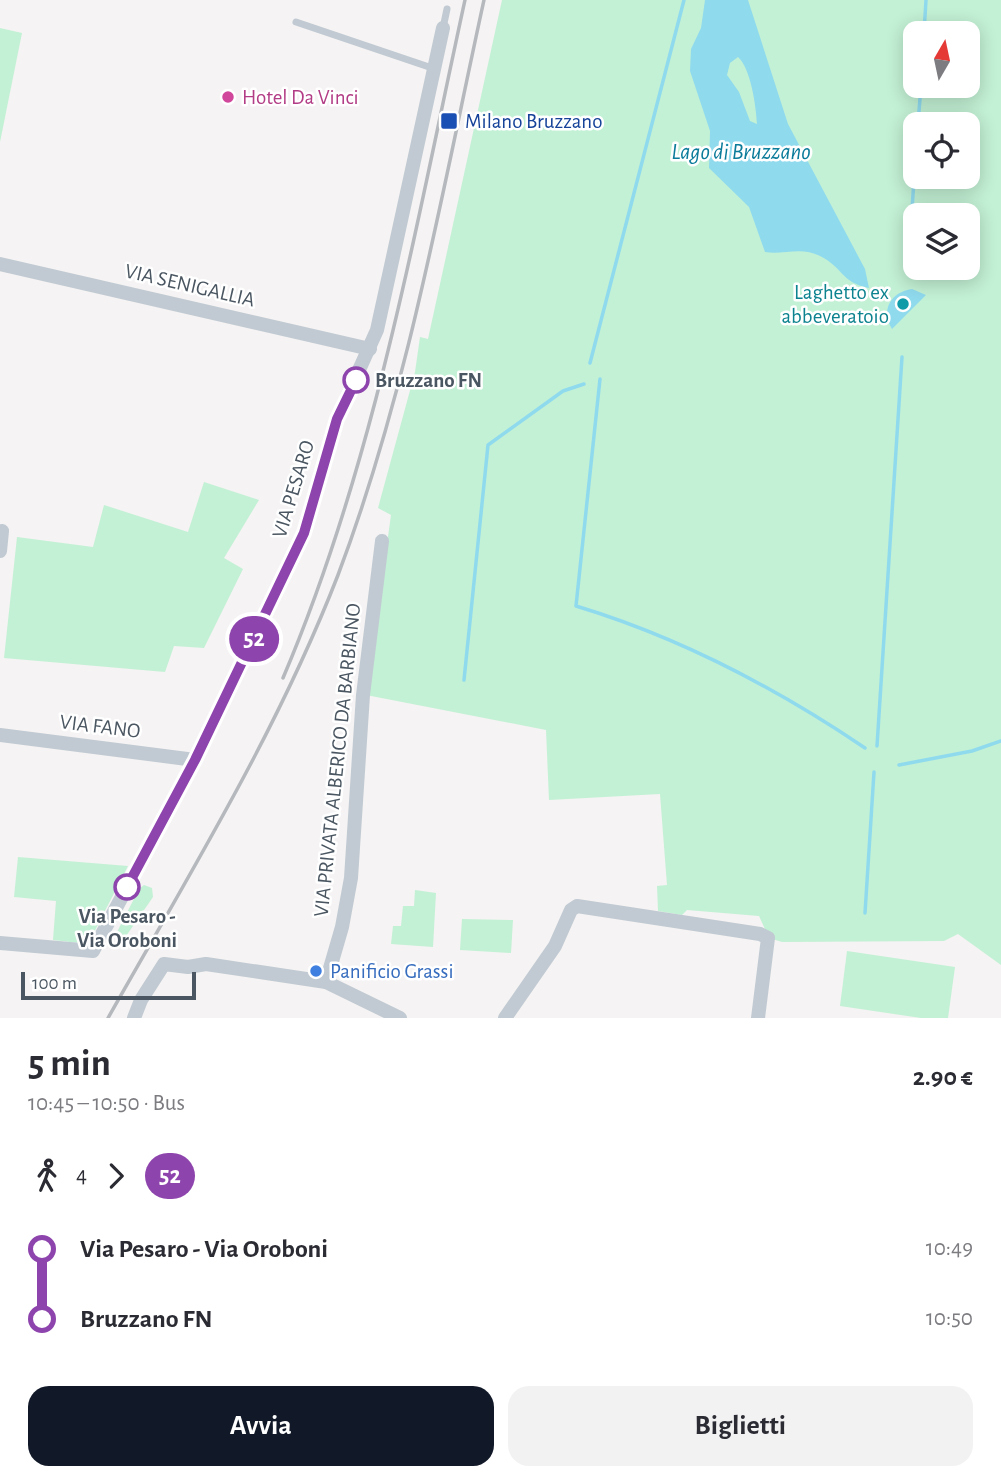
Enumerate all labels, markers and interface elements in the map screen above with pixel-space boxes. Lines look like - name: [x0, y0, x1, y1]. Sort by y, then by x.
- north arrow: [903, 21, 980, 98]
- map controls: [903, 21, 980, 280]
- place label: Hotel Da Vinci: [242, 87, 359, 108]
- marker: Hotel Da Vinci: [220, 89, 236, 105]
- marker: Milano Bruzzano: [439, 111, 459, 131]
- place label: Milano Bruzzano: [465, 111, 602, 132]
- button: locate: [903, 112, 980, 189]
- water label: Lago di Bruzzano: [671, 141, 811, 164]
- button: layers: [903, 203, 980, 280]
- street label: VIA SENIGALLIA: [123, 260, 257, 311]
- place label: Laghetto ex abbeveratoio: [781, 282, 889, 327]
- marker: Laghetto ex abbeveratoio: [895, 296, 911, 312]
- marker: Bruzzano FN: [343, 367, 369, 393]
- place label: Bruzzano FN: [375, 370, 482, 391]
- street label: VIA PESARO: [269, 438, 318, 540]
- street label: VIA PRIVATA ALBERICO DA BARBIANO: [311, 602, 364, 918]
- line badge: 52: [222, 616, 286, 662]
- text: 52: [243, 627, 265, 651]
- street label: VIA FANO: [58, 711, 141, 742]
- marker: Via Pesaro - Via Oroboni: [114, 874, 140, 900]
- place label: Via Pesaro - Via Oroboni: [77, 906, 177, 951]
- place label: Panificio Grassi: [330, 961, 453, 982]
- marker: Panificio Grassi: [308, 963, 324, 979]
- scale bar: [21, 969, 196, 1001]
- text: 100 m: [32, 974, 77, 993]
- text: 5 min: [28, 1045, 111, 1083]
- text: 2.90 €: [913, 1064, 973, 1090]
- text: 10:45 – 10:50 · Bus: [28, 1092, 185, 1115]
- icon: walk: [28, 1157, 66, 1195]
- icon: forward: [97, 1157, 135, 1195]
- text: 4: [76, 1164, 87, 1187]
- text: 52: [159, 1164, 181, 1188]
- text: Via Pesaro - Via Oroboni: [80, 1236, 328, 1262]
- text: 10:49: [926, 1237, 973, 1260]
- text: Bruzzano FN: [80, 1306, 212, 1332]
- text: 10:50: [926, 1307, 973, 1330]
- button: Avvia: [28, 1386, 494, 1466]
- button: Biglietti: [508, 1386, 973, 1466]

